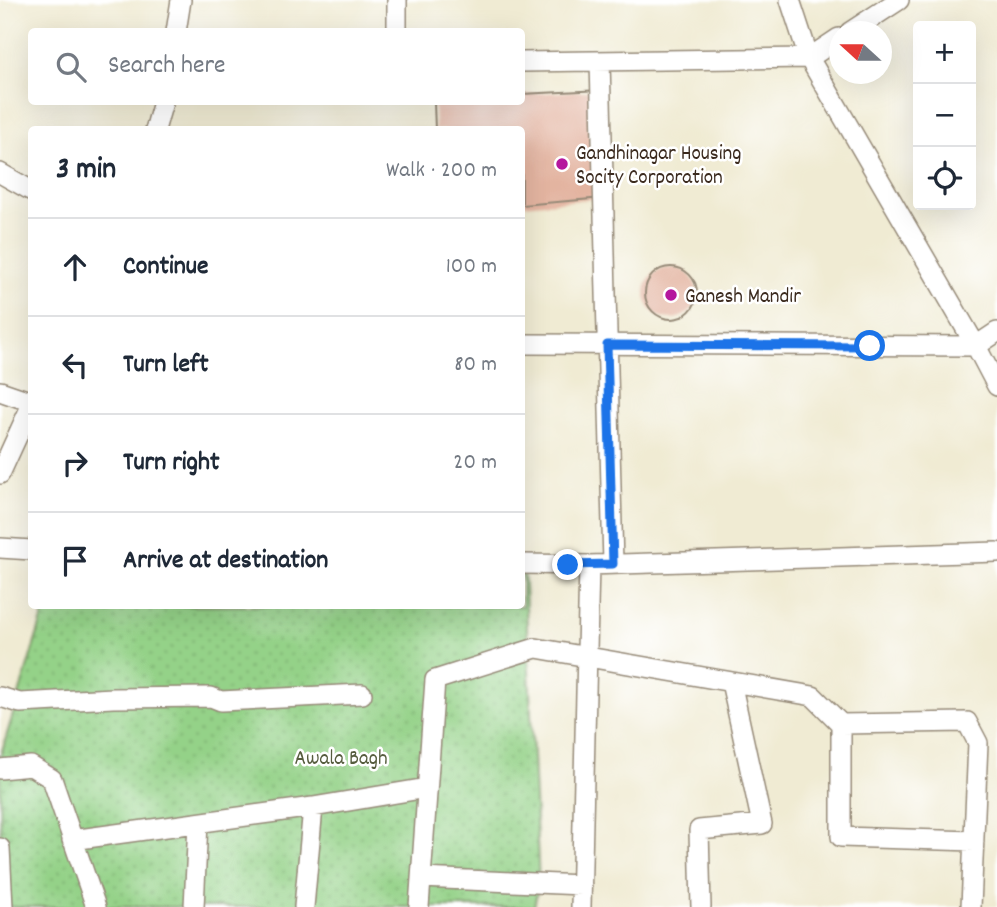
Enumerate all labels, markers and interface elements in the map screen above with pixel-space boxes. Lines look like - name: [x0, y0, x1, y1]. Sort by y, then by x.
- north arrow: [829, 21, 892, 84]
- map controls: [913, 21, 976, 210]
- button: +: [913, 21, 976, 84]
- search box: [28, 28, 525, 105]
- icon: search: [52, 48, 90, 86]
- text: Search here: [108, 48, 226, 85]
- button: −: [913, 84, 976, 147]
- place label: Gandhinagar Housing Socity Corporation: [576, 140, 741, 194]
- button: locate: [913, 147, 976, 210]
- text: 3 min: [56, 150, 116, 193]
- text: Walk · 200 m: [386, 155, 497, 188]
- marker: Gandhinagar Housing Socity Corporation: [554, 156, 570, 172]
- icon: ahead: [56, 248, 94, 286]
- text: Continue: [123, 249, 208, 286]
- text: 100 m: [446, 251, 497, 284]
- place label: Ganesh Mandir: [685, 283, 801, 313]
- marker: Ganesh Mandir: [663, 287, 679, 303]
- route start: [854, 330, 885, 361]
- icon: left: [56, 346, 94, 384]
- text: Turn left: [123, 347, 209, 384]
- text: 80 m: [454, 349, 497, 382]
- icon: right: [56, 444, 94, 482]
- text: Turn right: [123, 445, 220, 482]
- text: 20 m: [453, 447, 497, 480]
- icon: arrive: [56, 542, 94, 580]
- text: Arrive at destination: [123, 543, 328, 580]
- route end: [552, 549, 583, 580]
- park label: Awala Bagh: [294, 745, 388, 775]

